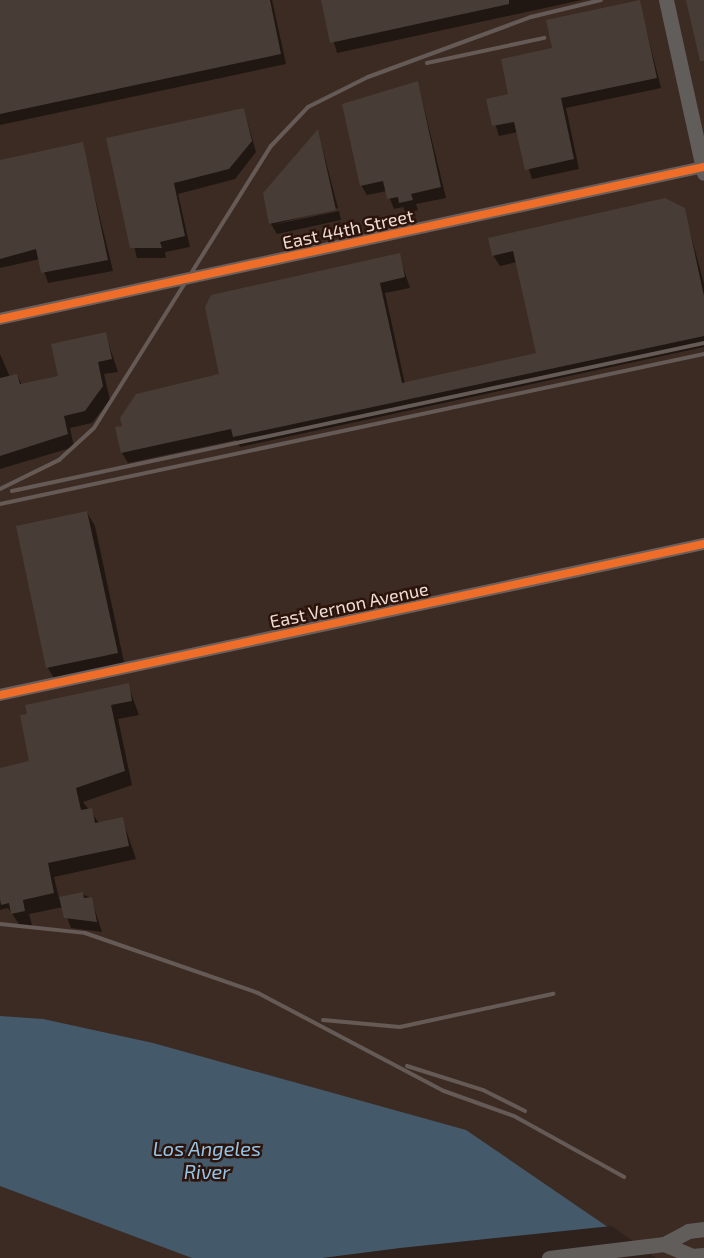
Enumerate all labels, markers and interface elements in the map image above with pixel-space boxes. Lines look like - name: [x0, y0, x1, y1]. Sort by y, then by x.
- street label: East 44th Street: [280, 205, 416, 253]
- street label: East Vernon Avenue: [267, 578, 431, 632]
- water label: Los Angeles River: [153, 1137, 261, 1184]

